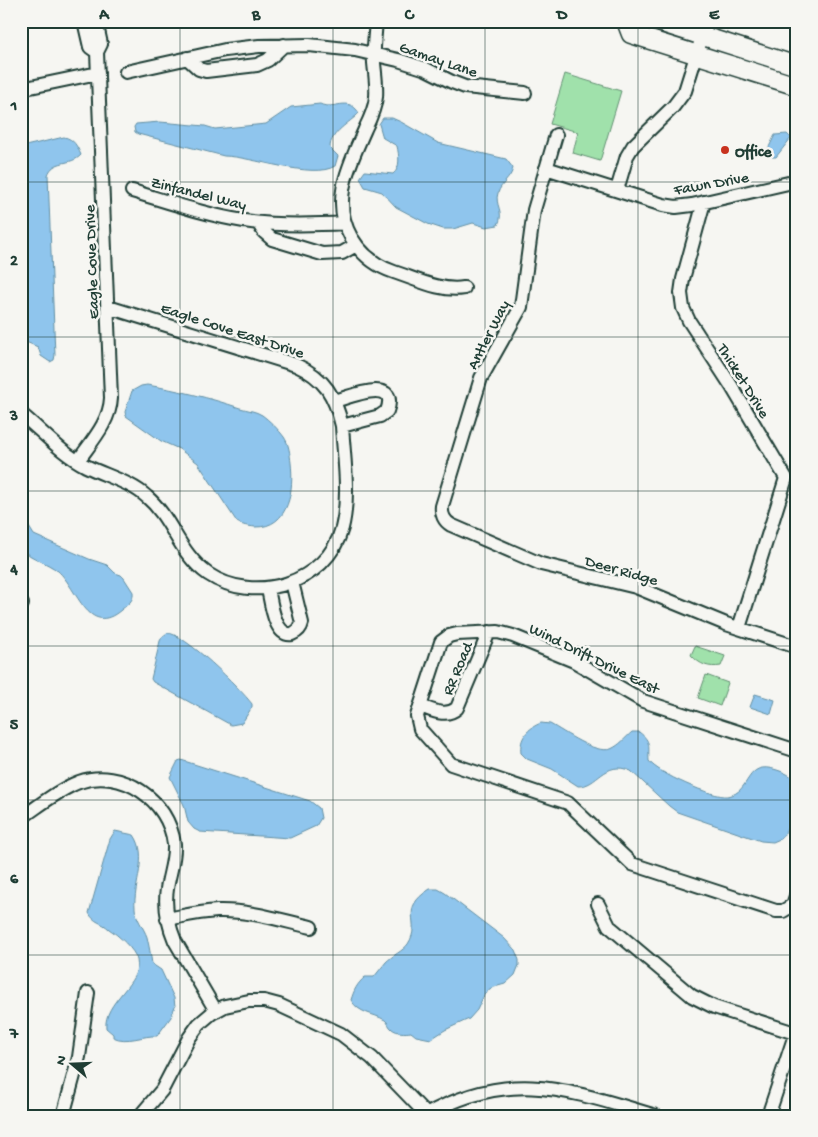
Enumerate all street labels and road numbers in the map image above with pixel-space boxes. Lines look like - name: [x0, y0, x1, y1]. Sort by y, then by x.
- street label: Gamay Lane: [396, 39, 480, 84]
- street label: Fawn Drive: [672, 169, 751, 202]
- street label: Zinfandel Way: [148, 174, 248, 217]
- street label: Eagle Cove Drive: [82, 204, 105, 319]
- street label: Antler Way: [465, 298, 516, 373]
- street label: Eagle Cove East Drive: [158, 300, 307, 365]
- street label: Thicket Drive: [711, 340, 773, 423]
- street label: Deer Ridge: [581, 553, 660, 592]
- street label: Wind Drift Drive East: [525, 620, 663, 701]
- street label: RR Road: [440, 639, 479, 699]

